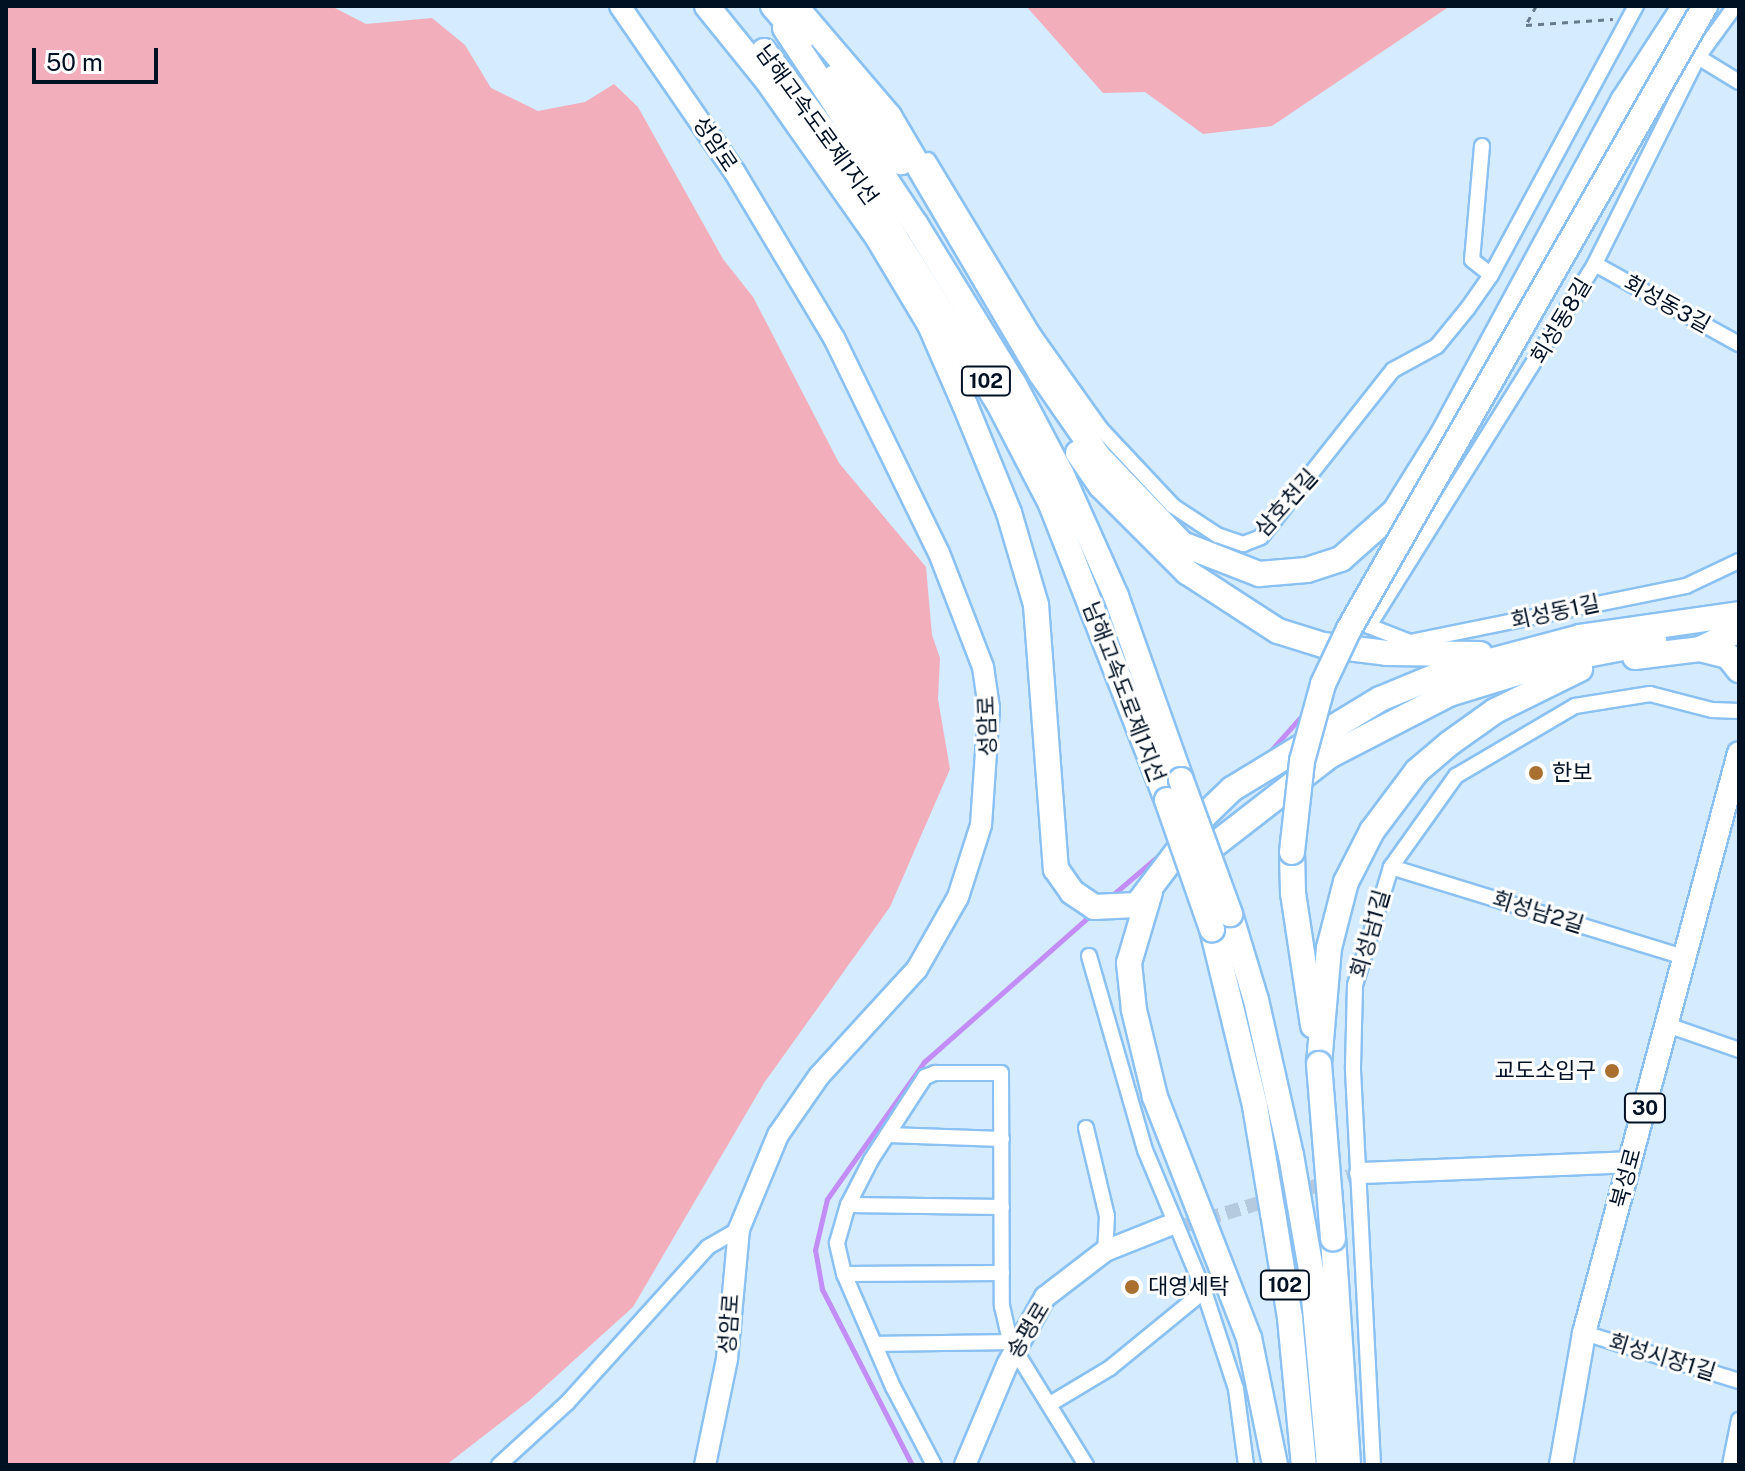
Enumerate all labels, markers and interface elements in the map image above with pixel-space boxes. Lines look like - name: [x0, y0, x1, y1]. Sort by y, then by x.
- scale bar: [36, 32, 162, 82]
- street label: 남해고속도로제1지선: [750, 40, 884, 210]
- text: 50 m: [46, 48, 103, 76]
- street label: 성암로: [687, 111, 743, 177]
- street label: 회성동3길: [1619, 269, 1715, 339]
- street label: 회성동8길: [1525, 273, 1597, 369]
- road number: 102: [960, 365, 1012, 397]
- street label: 삼호천길: [1249, 464, 1323, 542]
- street label: 회성동1길: [1508, 590, 1602, 634]
- street label: 남해고속도로제1지선: [1077, 598, 1171, 786]
- street label: 성암로: [973, 695, 1001, 757]
- place label: 한보: [1552, 760, 1592, 786]
- marker: 한보: [1527, 764, 1545, 782]
- street label: 회성남2길: [1489, 886, 1587, 938]
- street label: 회성남1길: [1345, 887, 1395, 981]
- place label: 교도소입구: [1495, 1058, 1596, 1084]
- marker: 교도소입구: [1603, 1062, 1621, 1080]
- road number: 30: [1623, 1092, 1667, 1124]
- street label: 북성로: [1605, 1145, 1647, 1211]
- road number: 102: [1259, 1269, 1311, 1301]
- place label: 대영세탁: [1148, 1274, 1229, 1300]
- marker: 대영세탁: [1123, 1278, 1141, 1296]
- street label: 성암로: [714, 1293, 744, 1355]
- street label: 송평로: [1001, 1297, 1055, 1363]
- street label: 회성시장1길: [1605, 1328, 1719, 1386]

